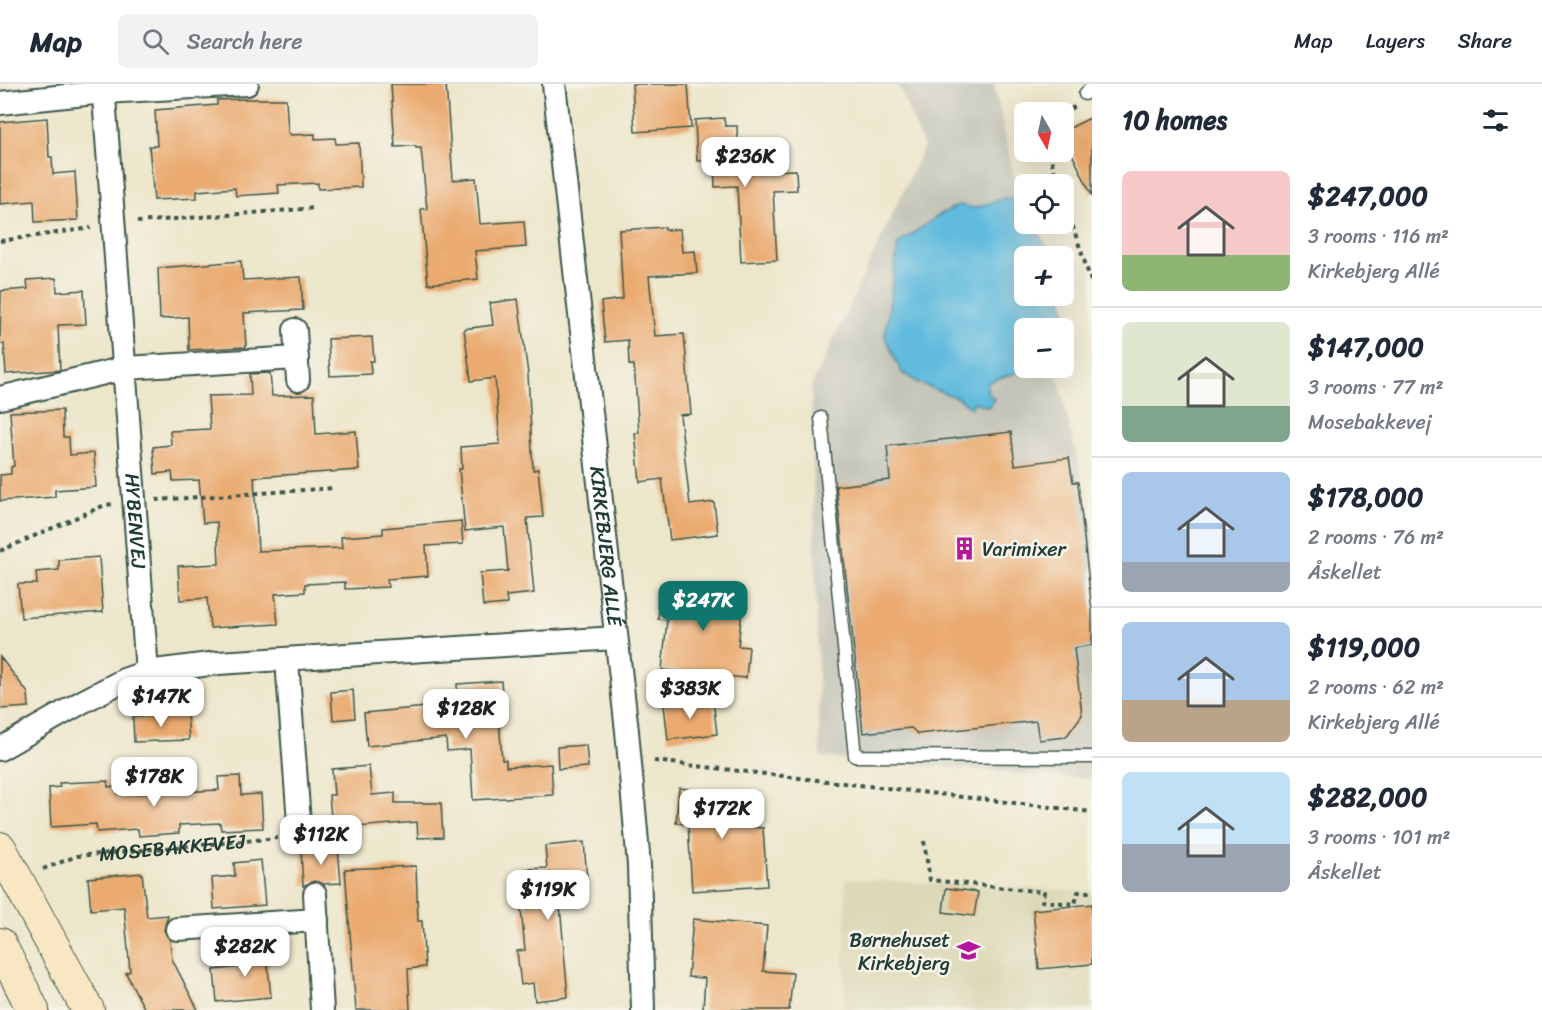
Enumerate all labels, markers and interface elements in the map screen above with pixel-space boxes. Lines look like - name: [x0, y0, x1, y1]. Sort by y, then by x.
- search box: [118, 14, 538, 68]
- text: Map: [30, 17, 82, 66]
- text: Search here: [187, 22, 303, 61]
- text: Map: [1294, 22, 1333, 60]
- text: Layers: [1366, 22, 1425, 60]
- text: Share: [1458, 22, 1512, 60]
- icon: search: [139, 25, 172, 58]
- text: 10 homes: [1122, 97, 1227, 143]
- north arrow: [1014, 102, 1074, 162]
- map controls: [1014, 102, 1074, 378]
- icon: filters: [1479, 104, 1512, 137]
- pin: $236K: [703, 137, 787, 188]
- text: $236K: [715, 139, 775, 174]
- text: $247,000: [1308, 173, 1428, 219]
- button: locate: [1014, 174, 1074, 234]
- icon: home: [1170, 195, 1242, 267]
- text: 3 rooms · 116 m²: [1308, 219, 1449, 254]
- button: +: [1014, 246, 1074, 306]
- text: Kirkebjerg Allé: [1308, 254, 1440, 289]
- button: −: [1014, 318, 1074, 378]
- text: $147,000: [1308, 324, 1424, 370]
- icon: home: [1170, 346, 1242, 418]
- text: 3 rooms · 77 m²: [1308, 370, 1443, 405]
- text: Mosebakkevej: [1308, 405, 1432, 440]
- street label: KIRKEBJERG ALLÉ: [580, 464, 633, 630]
- street label: HYBENVEJ: [115, 472, 157, 570]
- text: $178,000: [1308, 474, 1423, 520]
- icon: home: [1170, 496, 1242, 568]
- text: 2 rooms · 76 m²: [1308, 520, 1444, 555]
- place label: Varimixer: [982, 532, 1068, 567]
- building icon: Varimixer: [951, 536, 977, 562]
- text: Åskellet: [1308, 555, 1382, 590]
- pin: $247K: [661, 581, 745, 632]
- text: $247K: [672, 583, 734, 618]
- text: $119,000: [1308, 624, 1420, 670]
- icon: home: [1170, 646, 1242, 718]
- pin: $383K: [648, 669, 732, 720]
- text: 2 rooms · 62 m²: [1308, 670, 1444, 705]
- text: $383K: [660, 671, 720, 706]
- pin: $147K: [119, 677, 203, 728]
- text: $147K: [132, 679, 190, 714]
- pin: $128K: [424, 689, 508, 740]
- text: $128K: [437, 691, 495, 726]
- text: Kirkebjerg Allé: [1308, 705, 1440, 740]
- pin: $178K: [112, 757, 196, 808]
- text: $178K: [125, 759, 183, 794]
- text: $282,000: [1308, 774, 1427, 820]
- pin: $172K: [680, 789, 764, 840]
- text: $172K: [693, 791, 751, 826]
- icon: home: [1170, 796, 1242, 868]
- pin: $112K: [279, 815, 363, 866]
- text: $112K: [294, 817, 348, 852]
- text: 3 rooms · 101 m²: [1308, 820, 1450, 855]
- street label: MOSEBAKKEVEJ: [98, 823, 247, 871]
- text: Åskellet: [1308, 855, 1382, 890]
- pin: $119K: [506, 870, 590, 921]
- text: $119K: [520, 872, 576, 907]
- place label: Børnehuset Kirkebjerg: [849, 923, 950, 981]
- pin: $282K: [203, 927, 287, 978]
- text: $282K: [215, 929, 275, 964]
- school or university icon: Børnehuset Kirkebjerg: [955, 938, 981, 964]

